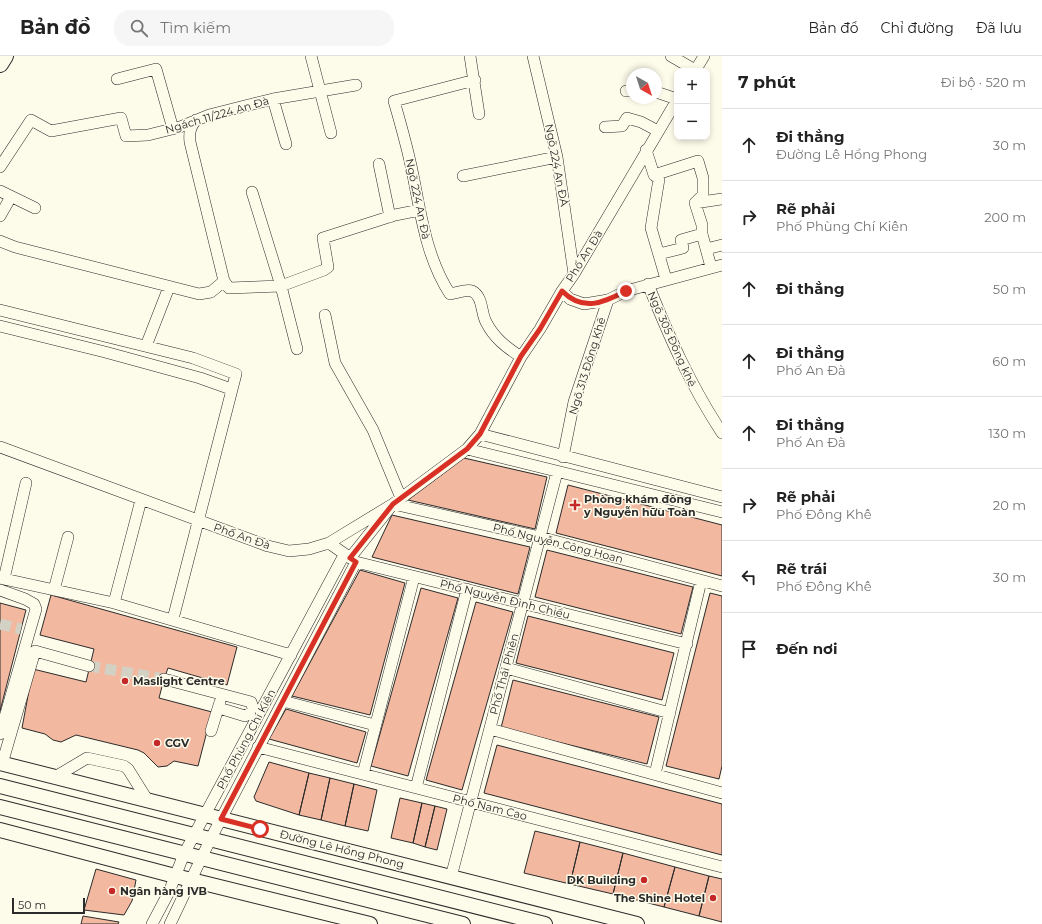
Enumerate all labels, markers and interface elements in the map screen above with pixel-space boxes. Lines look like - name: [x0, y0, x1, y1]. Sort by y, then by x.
- search box: [114, 10, 394, 46]
- text: Bản đồ: [20, 16, 90, 39]
- icon: search: [128, 17, 150, 39]
- text: Tìm kiếm: [160, 18, 231, 37]
- text: Bản đồ: [808, 19, 859, 37]
- text: Chỉ đường: [881, 19, 954, 37]
- text: Đã lưu: [976, 19, 1022, 37]
- north arrow: [626, 68, 662, 104]
- map controls: [674, 68, 710, 140]
- button: +: [674, 68, 710, 104]
- text: 7 phút: [738, 72, 796, 92]
- text: Đi bộ · 520 m: [941, 74, 1026, 90]
- street label: Ngách 11/224 An Đà: [164, 93, 270, 137]
- button: −: [674, 104, 710, 140]
- street label: Ngõ 224 An ĐÀ: [542, 123, 572, 208]
- text: Đi thẳng: [776, 127, 844, 146]
- icon: ahead: [738, 134, 760, 156]
- text: 30 m: [993, 137, 1026, 153]
- text: Đường Lê Hồng Phong: [776, 146, 927, 162]
- street label: Ngõ 224 An Đà: [403, 157, 433, 241]
- text: Rẽ phải: [776, 199, 835, 218]
- icon: right: [738, 206, 760, 228]
- text: 200 m: [984, 209, 1026, 225]
- text: Phố Phùng Chí Kiên: [776, 218, 908, 234]
- street label: Phố An Đà: [562, 227, 606, 285]
- icon: ahead: [738, 278, 760, 300]
- text: Đi thẳng: [776, 279, 844, 298]
- text: 50 m: [993, 281, 1026, 297]
- route end: [617, 282, 635, 300]
- street label: Ngõ 305 Đông khê: [645, 289, 700, 389]
- street label: Ngõ 313 Đông Khê: [565, 315, 609, 416]
- text: Đi thẳng: [776, 343, 844, 362]
- icon: ahead: [738, 350, 760, 372]
- text: 60 m: [992, 353, 1026, 369]
- text: Phố An Đà: [776, 362, 846, 378]
- text: Đi thẳng: [776, 415, 844, 434]
- icon: ahead: [738, 422, 760, 444]
- text: 130 m: [988, 425, 1026, 441]
- text: Phố An Đà: [776, 434, 846, 450]
- text: Rẽ phải: [776, 487, 835, 506]
- place label: Phòng khám đông y Nguyễn hữu Toàn: [583, 492, 696, 519]
- icon: right: [738, 494, 760, 516]
- text: 20 m: [993, 497, 1026, 513]
- marker: Phòng khám đông y Nguyễn hữu Toàn: [569, 499, 581, 511]
- text: Phố Đông Khê: [776, 506, 872, 522]
- street label: Phố An Đà: [212, 520, 272, 552]
- street label: Phố Nguyễn Công Hoan: [491, 520, 625, 566]
- text: Rẽ trái: [776, 559, 827, 578]
- icon: left: [738, 566, 760, 588]
- text: 30 m: [993, 569, 1026, 585]
- street label: Phố Nguyễn Đình Chiểu: [438, 576, 572, 622]
- text: Phố Đông Khê: [776, 578, 872, 594]
- street label: Phố Thái Phiên: [486, 632, 522, 716]
- icon: arrive: [738, 638, 760, 660]
- text: Đến nơi: [776, 639, 837, 658]
- place label: Maslight Centre: [133, 674, 225, 688]
- marker: Maslight Centre: [120, 676, 130, 686]
- street label: Phố Phùng Chí Kiên: [214, 686, 278, 792]
- place label: CGV: [165, 736, 190, 750]
- marker: CGV: [152, 738, 162, 748]
- street label: Phố Nam Cao: [451, 791, 529, 823]
- route start: [251, 820, 269, 838]
- street label: Đường Lê Hồng Phong: [278, 827, 406, 871]
- place label: DK Building: [567, 873, 636, 887]
- marker: DK Building: [639, 875, 649, 885]
- place label: Ngân hàng IVB: [120, 884, 207, 898]
- marker: Ngân hàng IVB: [107, 886, 117, 896]
- place label: The Shine Hotel: [614, 891, 705, 905]
- marker: The Shine Hotel: [708, 893, 718, 903]
- scale bar: [12, 896, 85, 915]
- text: 50 m: [18, 898, 46, 912]

